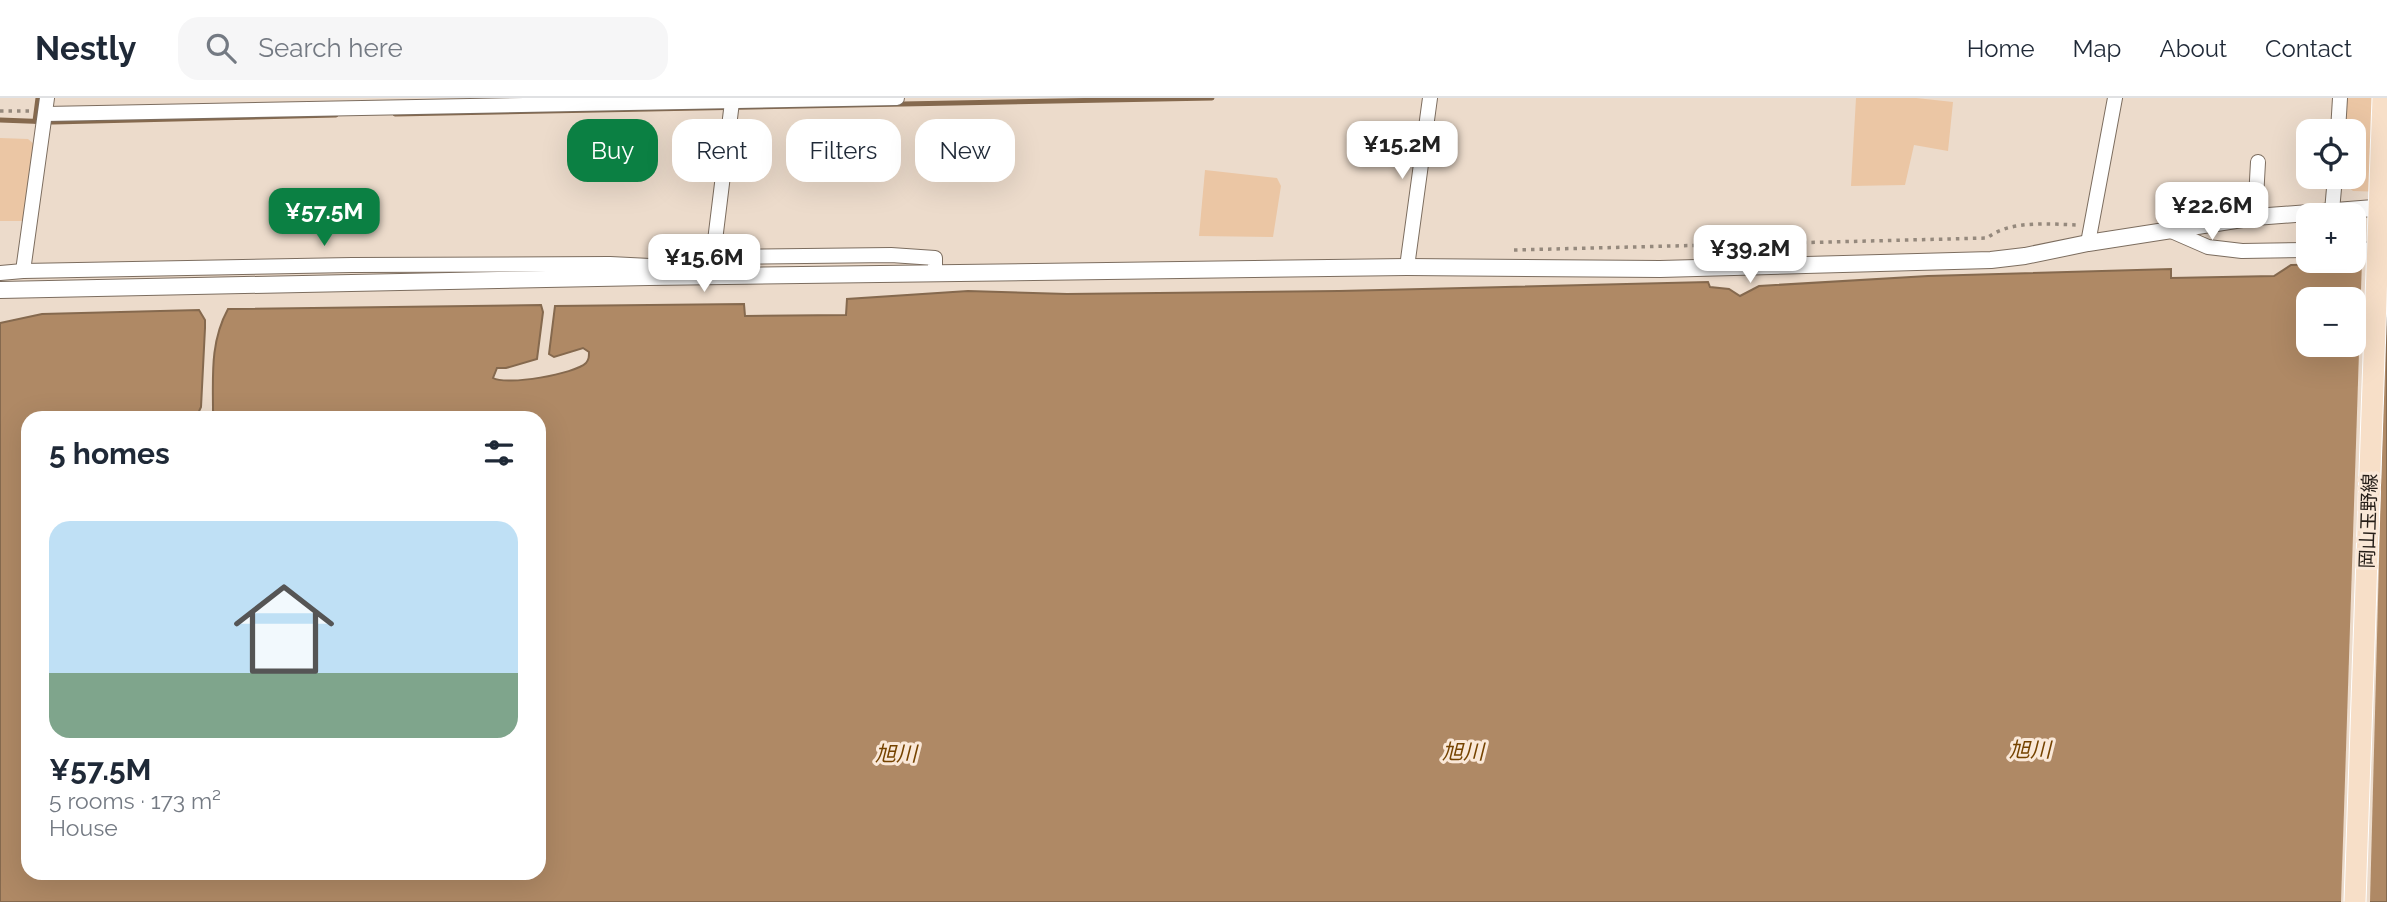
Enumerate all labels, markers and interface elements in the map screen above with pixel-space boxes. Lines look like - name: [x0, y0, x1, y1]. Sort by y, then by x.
- search box: [178, 17, 668, 80]
- text: Nestly: [35, 29, 136, 68]
- icon: search: [202, 29, 240, 67]
- text: Search here: [258, 33, 403, 63]
- text: Home: [1967, 34, 2035, 63]
- text: Map: [2073, 34, 2121, 63]
- text: About: [2159, 34, 2227, 63]
- text: Contact: [2265, 34, 2352, 63]
- chip: Buy: [567, 119, 658, 182]
- chip: Rent: [672, 119, 772, 182]
- chip: Filters: [786, 119, 901, 182]
- chip: New: [915, 119, 1015, 182]
- map controls: [2296, 119, 2366, 357]
- button: locate: [2296, 119, 2366, 189]
- pin: ¥15.2M: [1345, 122, 1459, 181]
- text: ¥15.2M: [1363, 130, 1441, 157]
- pin: ¥22.6M: [2155, 183, 2269, 242]
- pin: ¥57.5M: [267, 188, 381, 248]
- text: ¥22.6M: [2171, 191, 2253, 218]
- text: ¥57.5M: [285, 197, 363, 224]
- button: +: [2296, 203, 2366, 273]
- pin: ¥39.2M: [1693, 226, 1807, 285]
- pin: ¥15.6M: [647, 234, 761, 294]
- text: ¥39.2M: [1710, 234, 1790, 261]
- text: ¥15.6M: [664, 243, 744, 270]
- button: −: [2296, 287, 2366, 357]
- icon: filters: [480, 434, 518, 472]
- text: 5 homes: [49, 436, 170, 471]
- street label: 岡山玉野線: [2355, 473, 2381, 569]
- icon: home: [221, 566, 347, 692]
- water label: 旭川: [2009, 737, 2053, 762]
- water label: 旭川: [1442, 739, 1486, 764]
- water label: 旭川: [875, 741, 919, 766]
- text: ¥57.5M: [49, 752, 151, 787]
- text: 5 rooms · 173 m²: [49, 787, 221, 814]
- text: House: [49, 814, 118, 841]

